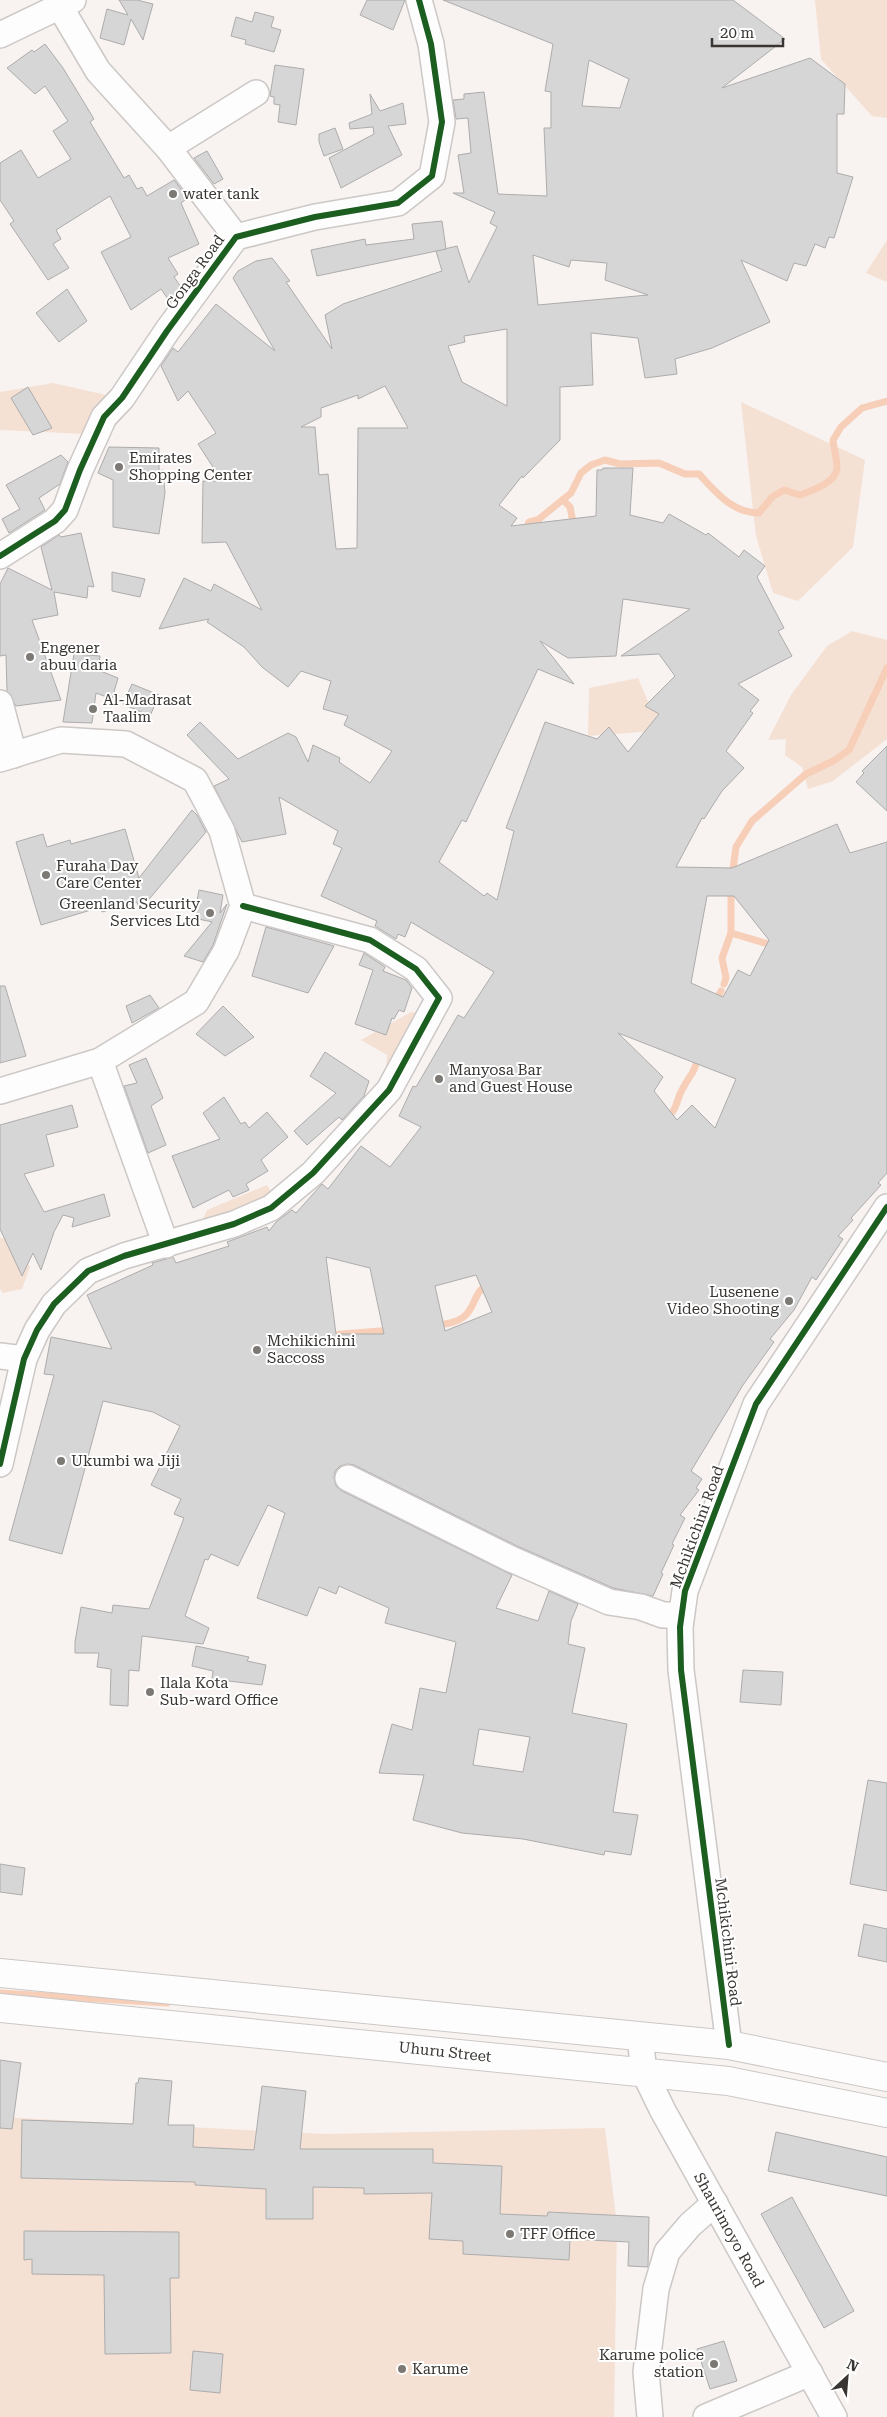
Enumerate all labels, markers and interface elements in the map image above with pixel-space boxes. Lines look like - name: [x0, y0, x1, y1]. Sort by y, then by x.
- scale bar: [712, 15, 783, 47]
- text: 20 m: [720, 24, 755, 42]
- place label: water tank: [183, 185, 260, 203]
- marker: water tank: [167, 188, 179, 200]
- street label: Gonga Road: [162, 231, 228, 313]
- place label: Emirates Shopping Center: [129, 449, 252, 484]
- marker: Emirates Shopping Center: [113, 461, 125, 473]
- place label: Engener abuu daria: [40, 639, 117, 674]
- marker: Engener abuu daria: [24, 651, 36, 663]
- place label: Al-Madrasat Taalim: [103, 691, 192, 726]
- marker: Al-Madrasat Taalim: [87, 703, 99, 715]
- place label: Furaha Day Care Center: [56, 857, 142, 892]
- marker: Furaha Day Care Center: [40, 869, 52, 881]
- place label: Greenland Security Services Ltd: [59, 895, 200, 930]
- marker: Greenland Security Services Ltd: [204, 907, 216, 919]
- place label: Manyosa Bar and Guest House: [449, 1061, 573, 1096]
- marker: Manyosa Bar and Guest House: [433, 1073, 445, 1085]
- place label: Lusenene Video Shooting: [667, 1283, 779, 1318]
- marker: Lusenene Video Shooting: [783, 1295, 795, 1307]
- place label: Mchikichini Saccoss: [267, 1332, 356, 1367]
- marker: Mchikichini Saccoss: [251, 1344, 263, 1356]
- place label: Ukumbi wa Jiji: [71, 1452, 180, 1470]
- marker: Ukumbi wa Jiji: [55, 1455, 67, 1467]
- street label: Mchikichini Road: [666, 1463, 728, 1591]
- place label: Ilala Kota Sub-ward Office: [160, 1674, 278, 1709]
- marker: Ilala Kota Sub-ward Office: [144, 1686, 156, 1698]
- street label: Mchikichini Road: [711, 1877, 745, 2008]
- street label: Uhuru Street: [398, 2038, 493, 2066]
- street label: Shaurimoyo Road: [690, 2169, 768, 2291]
- place label: TFF Office: [520, 2225, 595, 2243]
- marker: TFF Office: [504, 2228, 516, 2240]
- place label: Karume police station: [599, 2346, 704, 2381]
- north arrow: [822, 2352, 872, 2402]
- text: N: [844, 2356, 861, 2375]
- marker: Karume police station: [708, 2358, 720, 2370]
- place label: Karume: [412, 2360, 468, 2378]
- marker: Karume: [396, 2363, 408, 2375]

